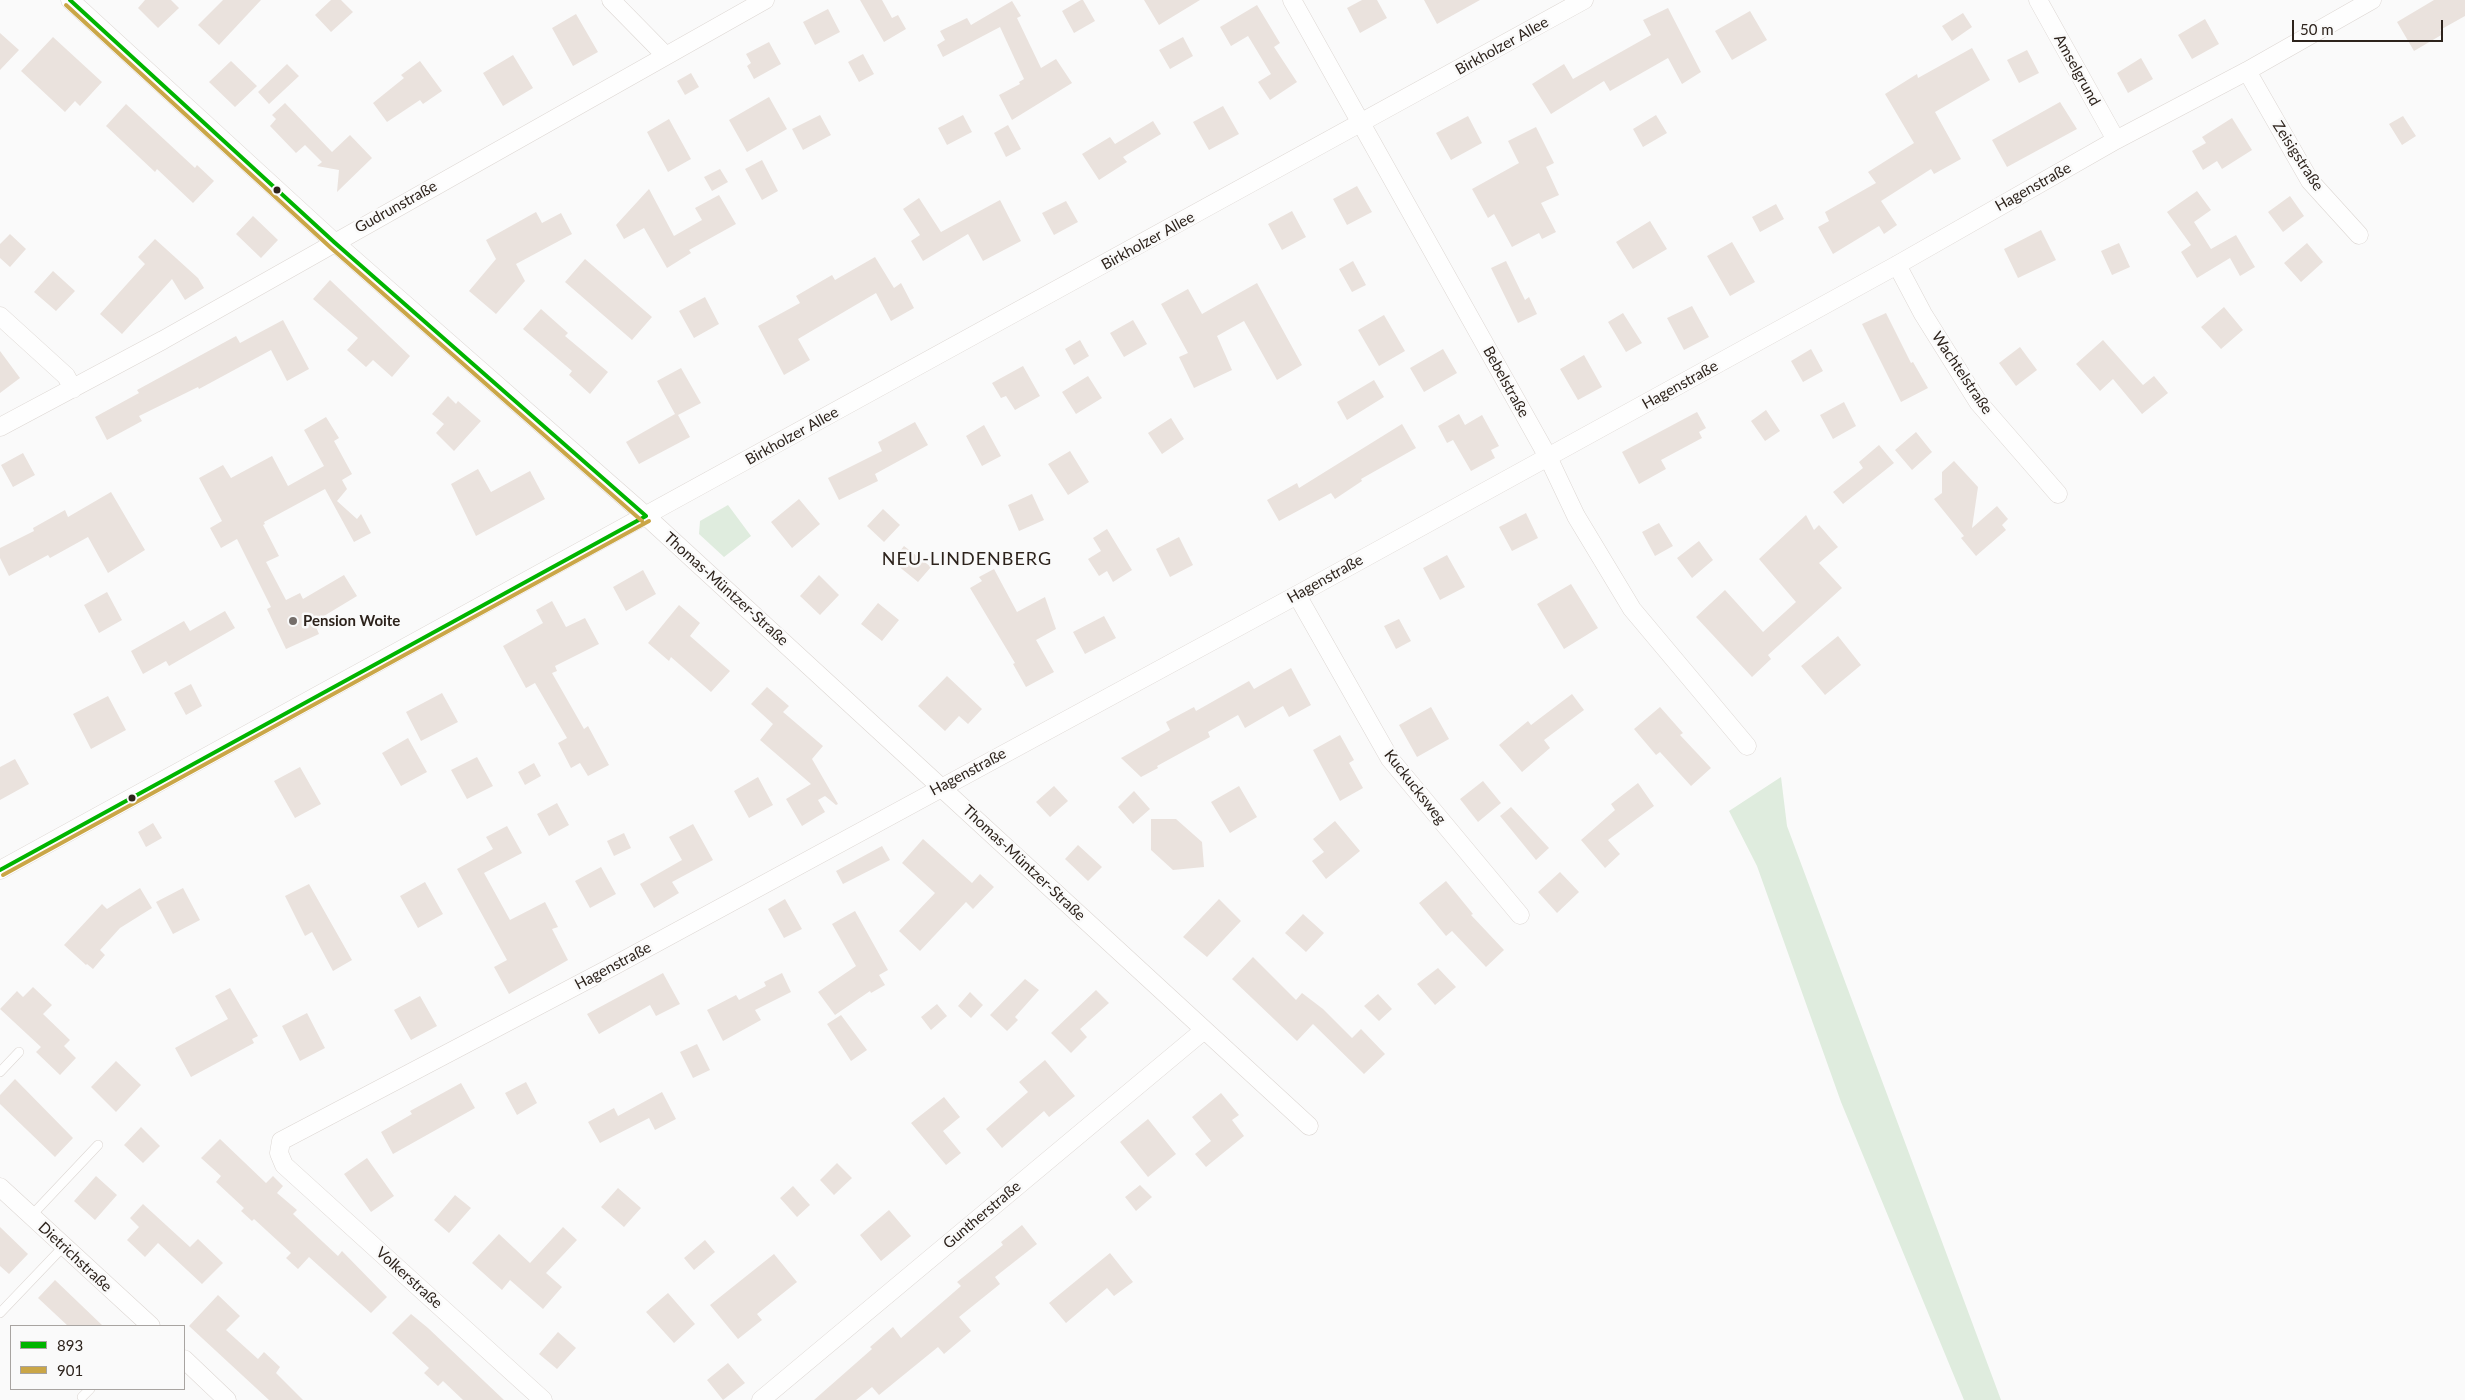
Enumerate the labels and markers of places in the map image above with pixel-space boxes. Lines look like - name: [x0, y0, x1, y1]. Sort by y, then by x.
- unlabelled marker: [272, 185, 282, 195]
- place label: Pension Woite: [303, 612, 400, 630]
- marker: Pension Woite: [287, 615, 299, 627]
- unlabelled marker: [127, 793, 137, 803]

